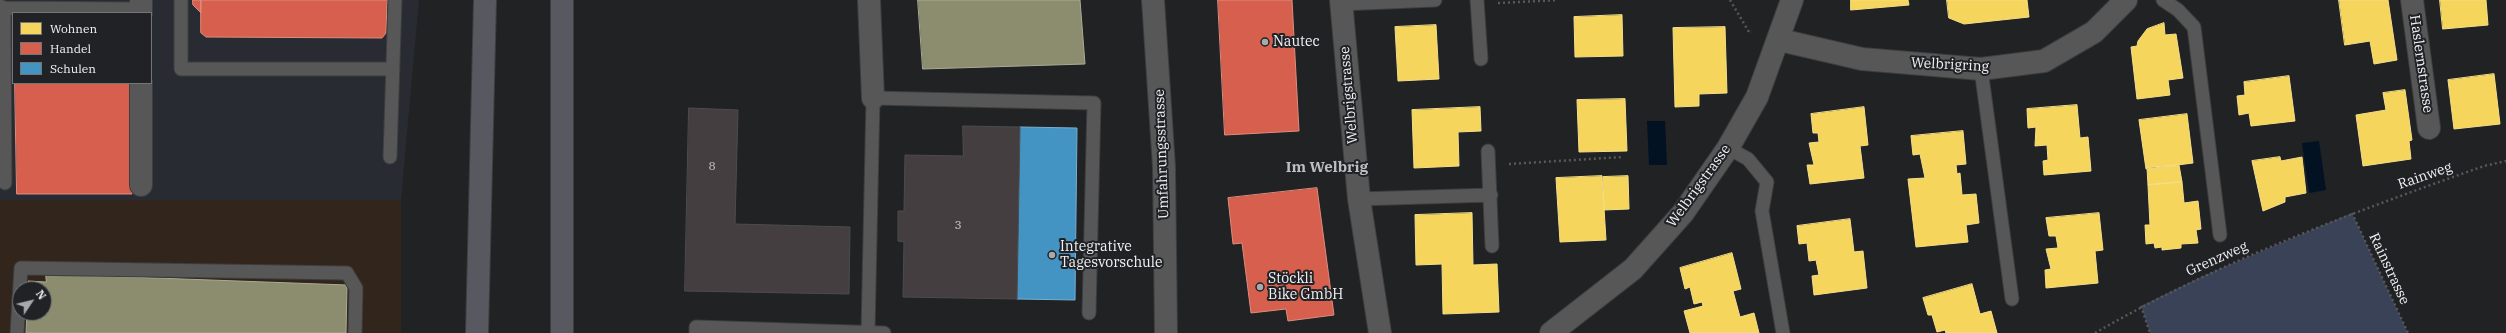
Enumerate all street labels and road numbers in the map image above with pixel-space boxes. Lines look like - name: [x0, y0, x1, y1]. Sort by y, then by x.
- street label: Haslernstrasse: [2406, 14, 2436, 114]
- street label: Welbrigstrasse: [1336, 46, 1362, 144]
- street label: Welbrigring: [1910, 55, 1990, 75]
- street label: Umfahrungsstrasse: [1151, 89, 1173, 219]
- street label: Welbrigstrasse: [1663, 141, 1735, 231]
- street label: Rainweg: [2396, 159, 2454, 193]
- street label: Rainstrasse: [2365, 231, 2413, 307]
- street label: Grenzweg: [2184, 238, 2250, 280]

